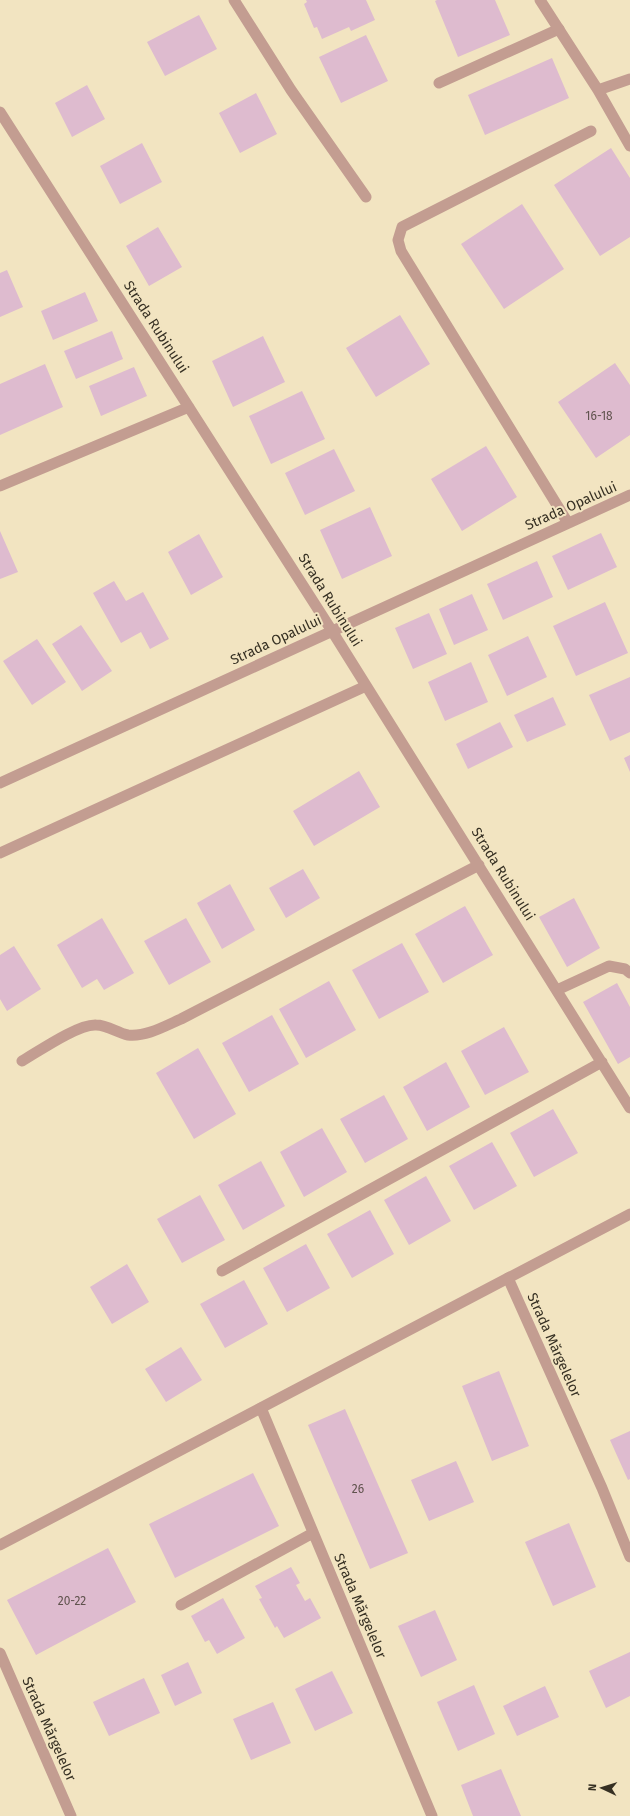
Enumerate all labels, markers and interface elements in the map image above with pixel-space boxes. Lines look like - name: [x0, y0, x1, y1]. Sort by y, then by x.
- street label: Strada Rubinului: [120, 278, 192, 376]
- house number: 16-18: [585, 409, 613, 423]
- street label: Strada Opalului: [522, 478, 620, 534]
- street label: Strada Rubinului: [295, 550, 365, 650]
- street label: Strada Opalului: [228, 611, 324, 669]
- street label: Strada Rubinului: [468, 824, 538, 924]
- street label: Strada Mărgelelor: [523, 1290, 585, 1400]
- house number: 26: [352, 1482, 364, 1496]
- street label: Strada Mărgelelor: [330, 1551, 390, 1662]
- house number: 20-22: [58, 1594, 86, 1608]
- street label: Strada Mărgelelor: [18, 1674, 80, 1784]
- north arrow: [582, 1768, 622, 1808]
- text: N: [586, 1783, 599, 1791]

